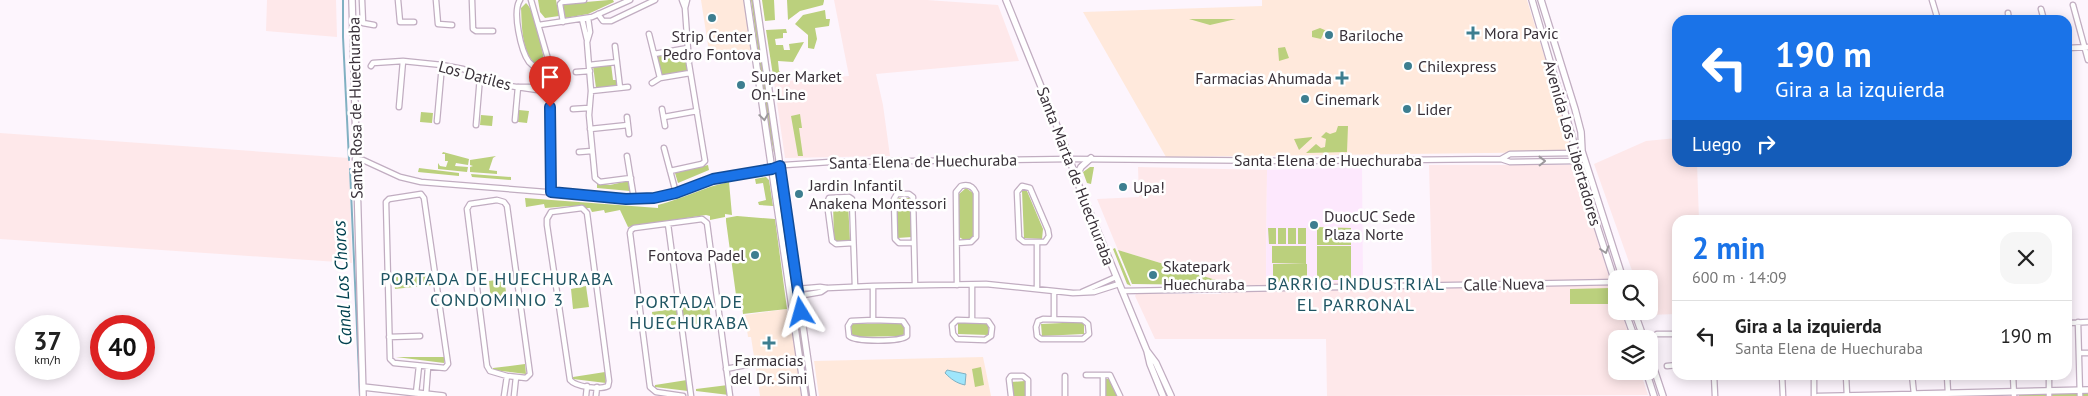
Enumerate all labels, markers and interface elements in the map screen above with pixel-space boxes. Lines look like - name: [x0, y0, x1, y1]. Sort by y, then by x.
- marker: Strip Center Pedro Fontova: [706, 12, 718, 24]
- street label: Santa Rosa de Huechuraba: [343, 17, 367, 199]
- place label: Mora Pavic: [1484, 23, 1558, 43]
- place label: Bariloche: [1339, 25, 1403, 45]
- place label: Strip Center Pedro Fontova: [663, 26, 761, 64]
- marker: Mora Pavic: [1466, 26, 1480, 40]
- marker: Bariloche: [1323, 29, 1335, 41]
- text: 190 m: [1775, 31, 1872, 77]
- icon: left: [1692, 35, 1757, 100]
- street label: Los Datiles: [436, 56, 514, 94]
- pin: [529, 56, 571, 107]
- place label: Chilexpress: [1418, 56, 1497, 76]
- street label: Avenida Los Libertadores: [1540, 58, 1606, 228]
- marker: Chilexpress: [1402, 60, 1414, 72]
- icon: arrive: [536, 63, 564, 91]
- place label: Super Market On-Line: [751, 66, 842, 104]
- place label: Farmacias Ahumada: [1195, 68, 1332, 88]
- marker: Farmacias Ahumada: [1336, 72, 1348, 84]
- text: Gira a la izquierda: [1775, 75, 1945, 103]
- marker: Super Market On-Line: [735, 79, 747, 91]
- street label: Santa Marta de Huechuraba: [1033, 84, 1119, 268]
- place label: Cinemark: [1315, 89, 1380, 109]
- marker: Cinemark: [1299, 93, 1311, 105]
- place label: Lider: [1417, 99, 1452, 119]
- marker: Lider: [1401, 103, 1413, 115]
- one-way arrow: [759, 113, 769, 122]
- icon: right: [1752, 130, 1780, 158]
- text: Luego: [1692, 132, 1742, 156]
- street label: Santa Elena de Huechuraba: [829, 149, 1017, 173]
- street label: Santa Elena de Huechuraba: [1234, 150, 1422, 170]
- one-way arrow: [1539, 156, 1547, 167]
- place label: Jardin Infantil Anakena Montessori: [808, 175, 947, 213]
- place label: Upa!: [1133, 177, 1165, 197]
- marker: Upa!: [1117, 181, 1129, 193]
- marker: Jardin Infantil Anakena Montessori: [793, 188, 805, 200]
- place label: DuocUC Sede Plaza Norte: [1324, 206, 1415, 244]
- water label: Canal Los Choros: [327, 219, 357, 346]
- marker: DuocUC Sede Plaza Norte: [1308, 219, 1320, 231]
- text: 2 min: [1692, 228, 1765, 267]
- button: close: [2000, 232, 2052, 284]
- place label: Fontova Padel: [648, 245, 745, 265]
- one-way arrow: [1599, 245, 1609, 254]
- marker: Fontova Padel: [749, 249, 761, 261]
- place label: Skatepark Huechuraba: [1163, 256, 1245, 294]
- district label: PORTADA DE HUECHURABA CONDOMINIO 3: [380, 267, 614, 311]
- text: 600 m · 14:09: [1692, 267, 1787, 287]
- marker: Skatepark Huechuraba: [1147, 269, 1159, 281]
- map controls: [1608, 270, 1658, 380]
- button: search: [1608, 270, 1658, 320]
- district label: BARRIO INDUSTRIAL EL PARRONAL: [1267, 272, 1445, 316]
- street label: Calle Nueva: [1463, 273, 1545, 295]
- position arrow: [774, 285, 826, 337]
- district label: PORTADA DE HUECHURABA: [629, 290, 749, 334]
- text: Gira a la izquierda: [1735, 314, 1882, 338]
- speed limit sign: 40: [90, 315, 155, 380]
- icon: left: [1692, 322, 1720, 350]
- text: 190 m: [2000, 324, 2052, 348]
- text: 37: [33, 325, 62, 357]
- button: layers: [1608, 330, 1658, 380]
- marker: Farmacias del Dr. Simi: [763, 337, 775, 349]
- text: Santa Elena de Huechuraba: [1735, 338, 1923, 358]
- place label: Farmacias del Dr. Simi: [730, 350, 808, 388]
- text: km/h: [34, 352, 61, 367]

